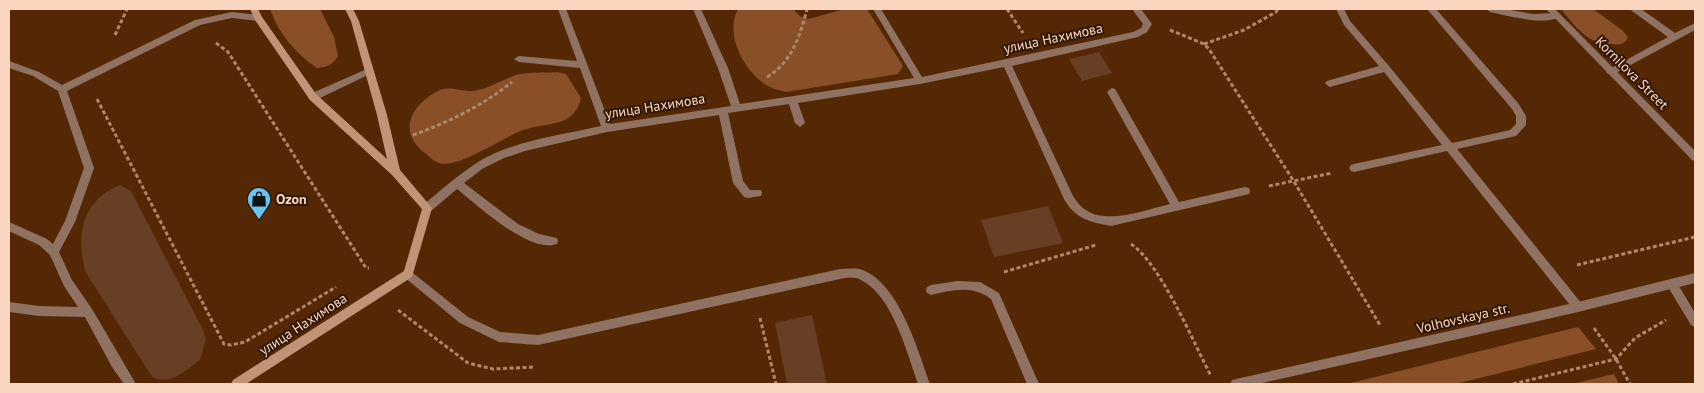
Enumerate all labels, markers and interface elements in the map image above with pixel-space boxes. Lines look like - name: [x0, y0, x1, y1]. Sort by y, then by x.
- street label: улица Нахимова: [1002, 19, 1104, 57]
- street label: Kornilova Street: [1592, 33, 1673, 114]
- street label: улица Нахимова: [604, 89, 706, 123]
- shop icon: Ozon: [246, 186, 272, 220]
- place label: Ozon: [276, 190, 307, 208]
- street label: улица Нахимова: [256, 289, 350, 359]
- street label: Volhovskaya str.: [1414, 299, 1511, 338]

